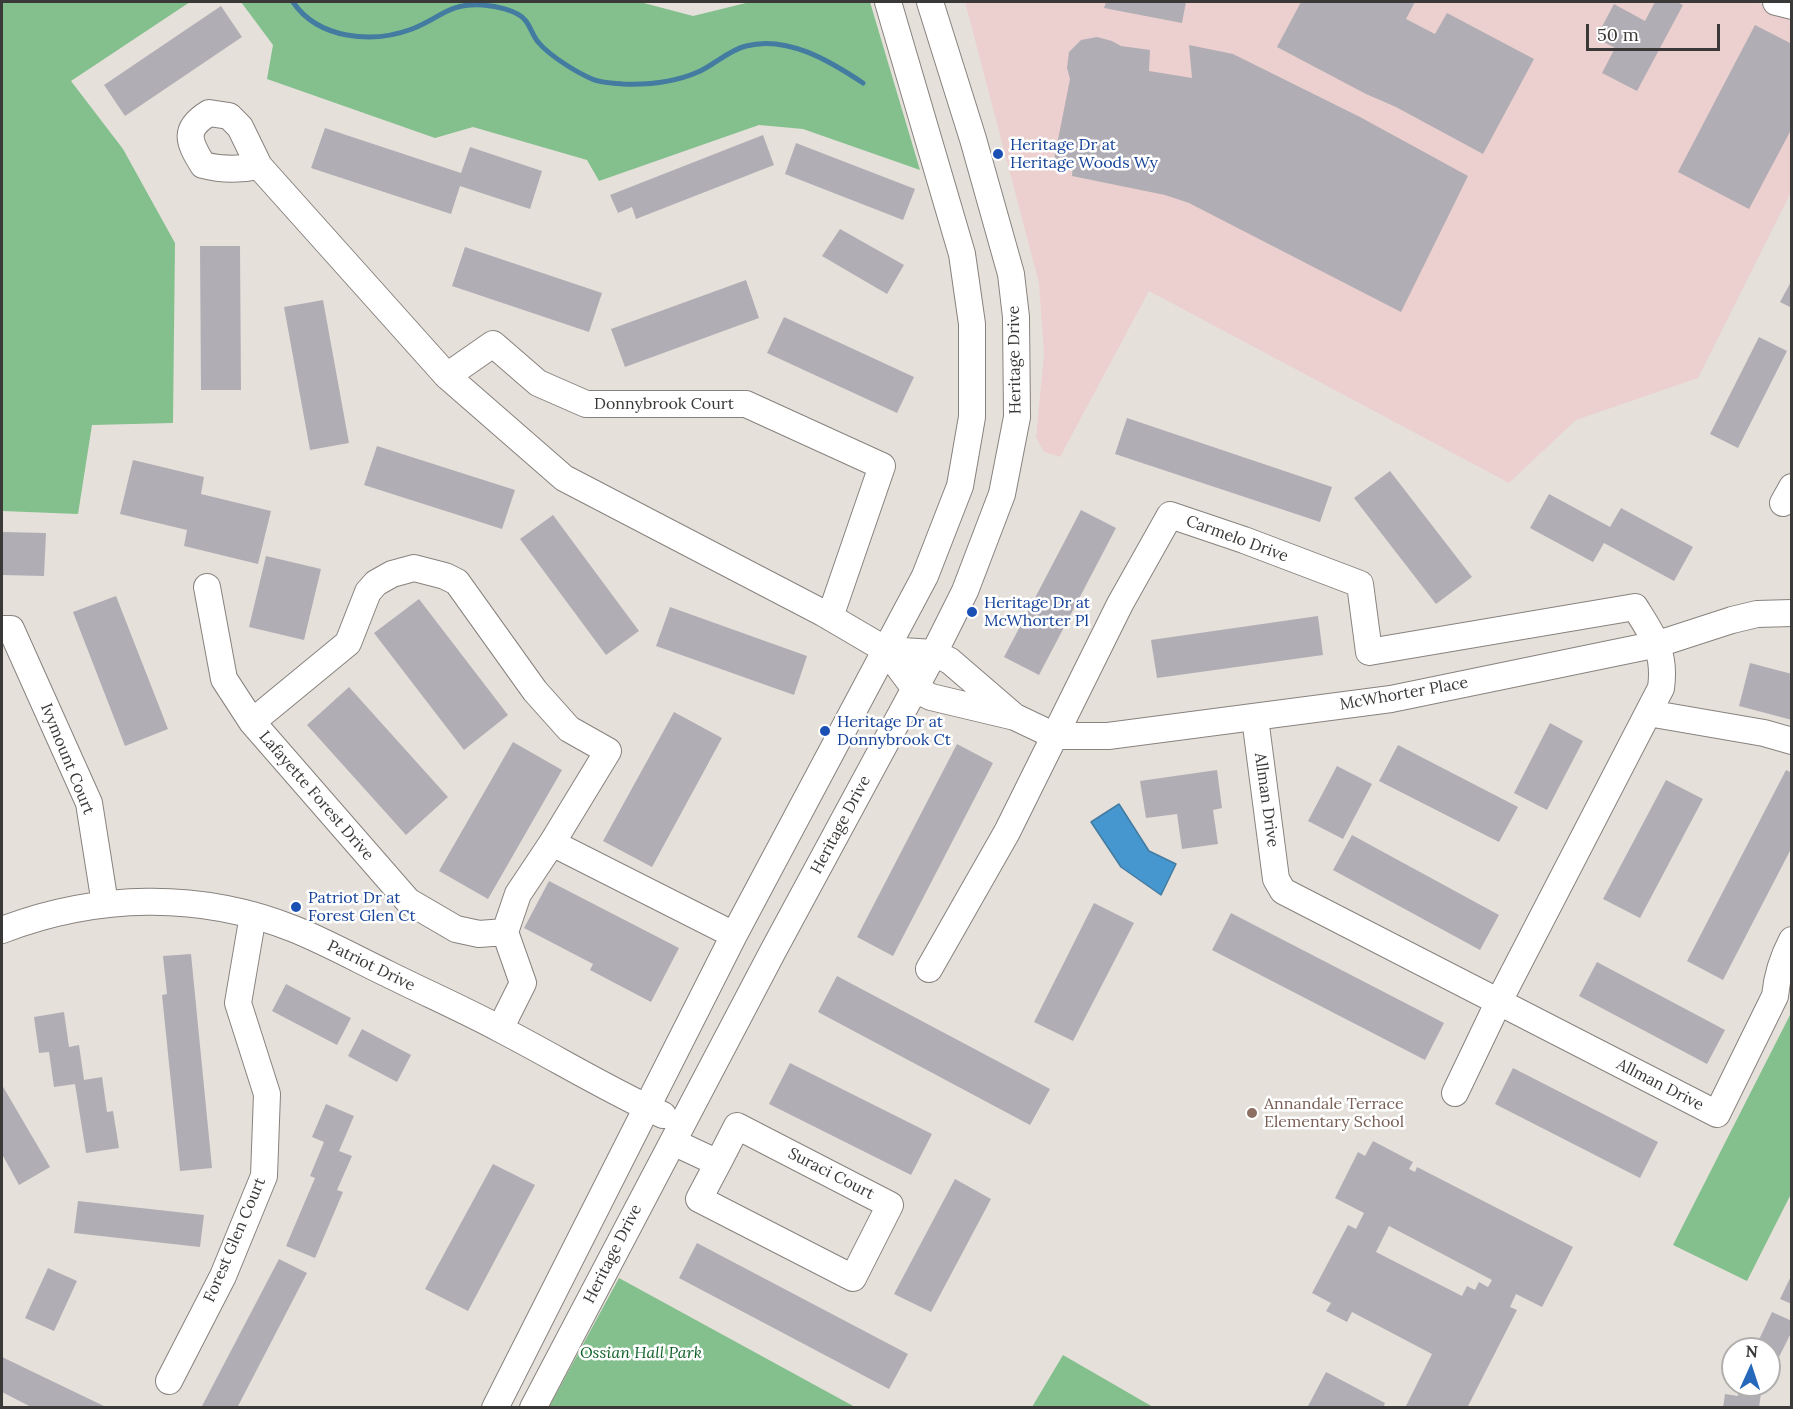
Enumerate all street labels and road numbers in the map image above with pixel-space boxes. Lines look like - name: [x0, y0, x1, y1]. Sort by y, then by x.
- street label: Heritage Drive: [1004, 306, 1026, 414]
- street label: Donnybrook Court: [594, 394, 734, 414]
- street label: Carmelo Drive: [1183, 512, 1291, 566]
- street label: McWhorter Place: [1338, 673, 1470, 715]
- street label: Ivymount Court: [36, 701, 98, 817]
- street label: Lafayette Forest Drive: [255, 728, 377, 864]
- street label: Allman Drive: [1250, 752, 1282, 848]
- street label: Heritage Drive: [807, 773, 875, 877]
- street label: Patriot Drive: [324, 937, 418, 995]
- street label: Allman Drive: [1613, 1055, 1707, 1115]
- street label: Suraci Court: [785, 1144, 877, 1204]
- street label: Forest Glen Court: [200, 1175, 270, 1305]
- street label: Heritage Drive: [580, 1201, 646, 1307]

